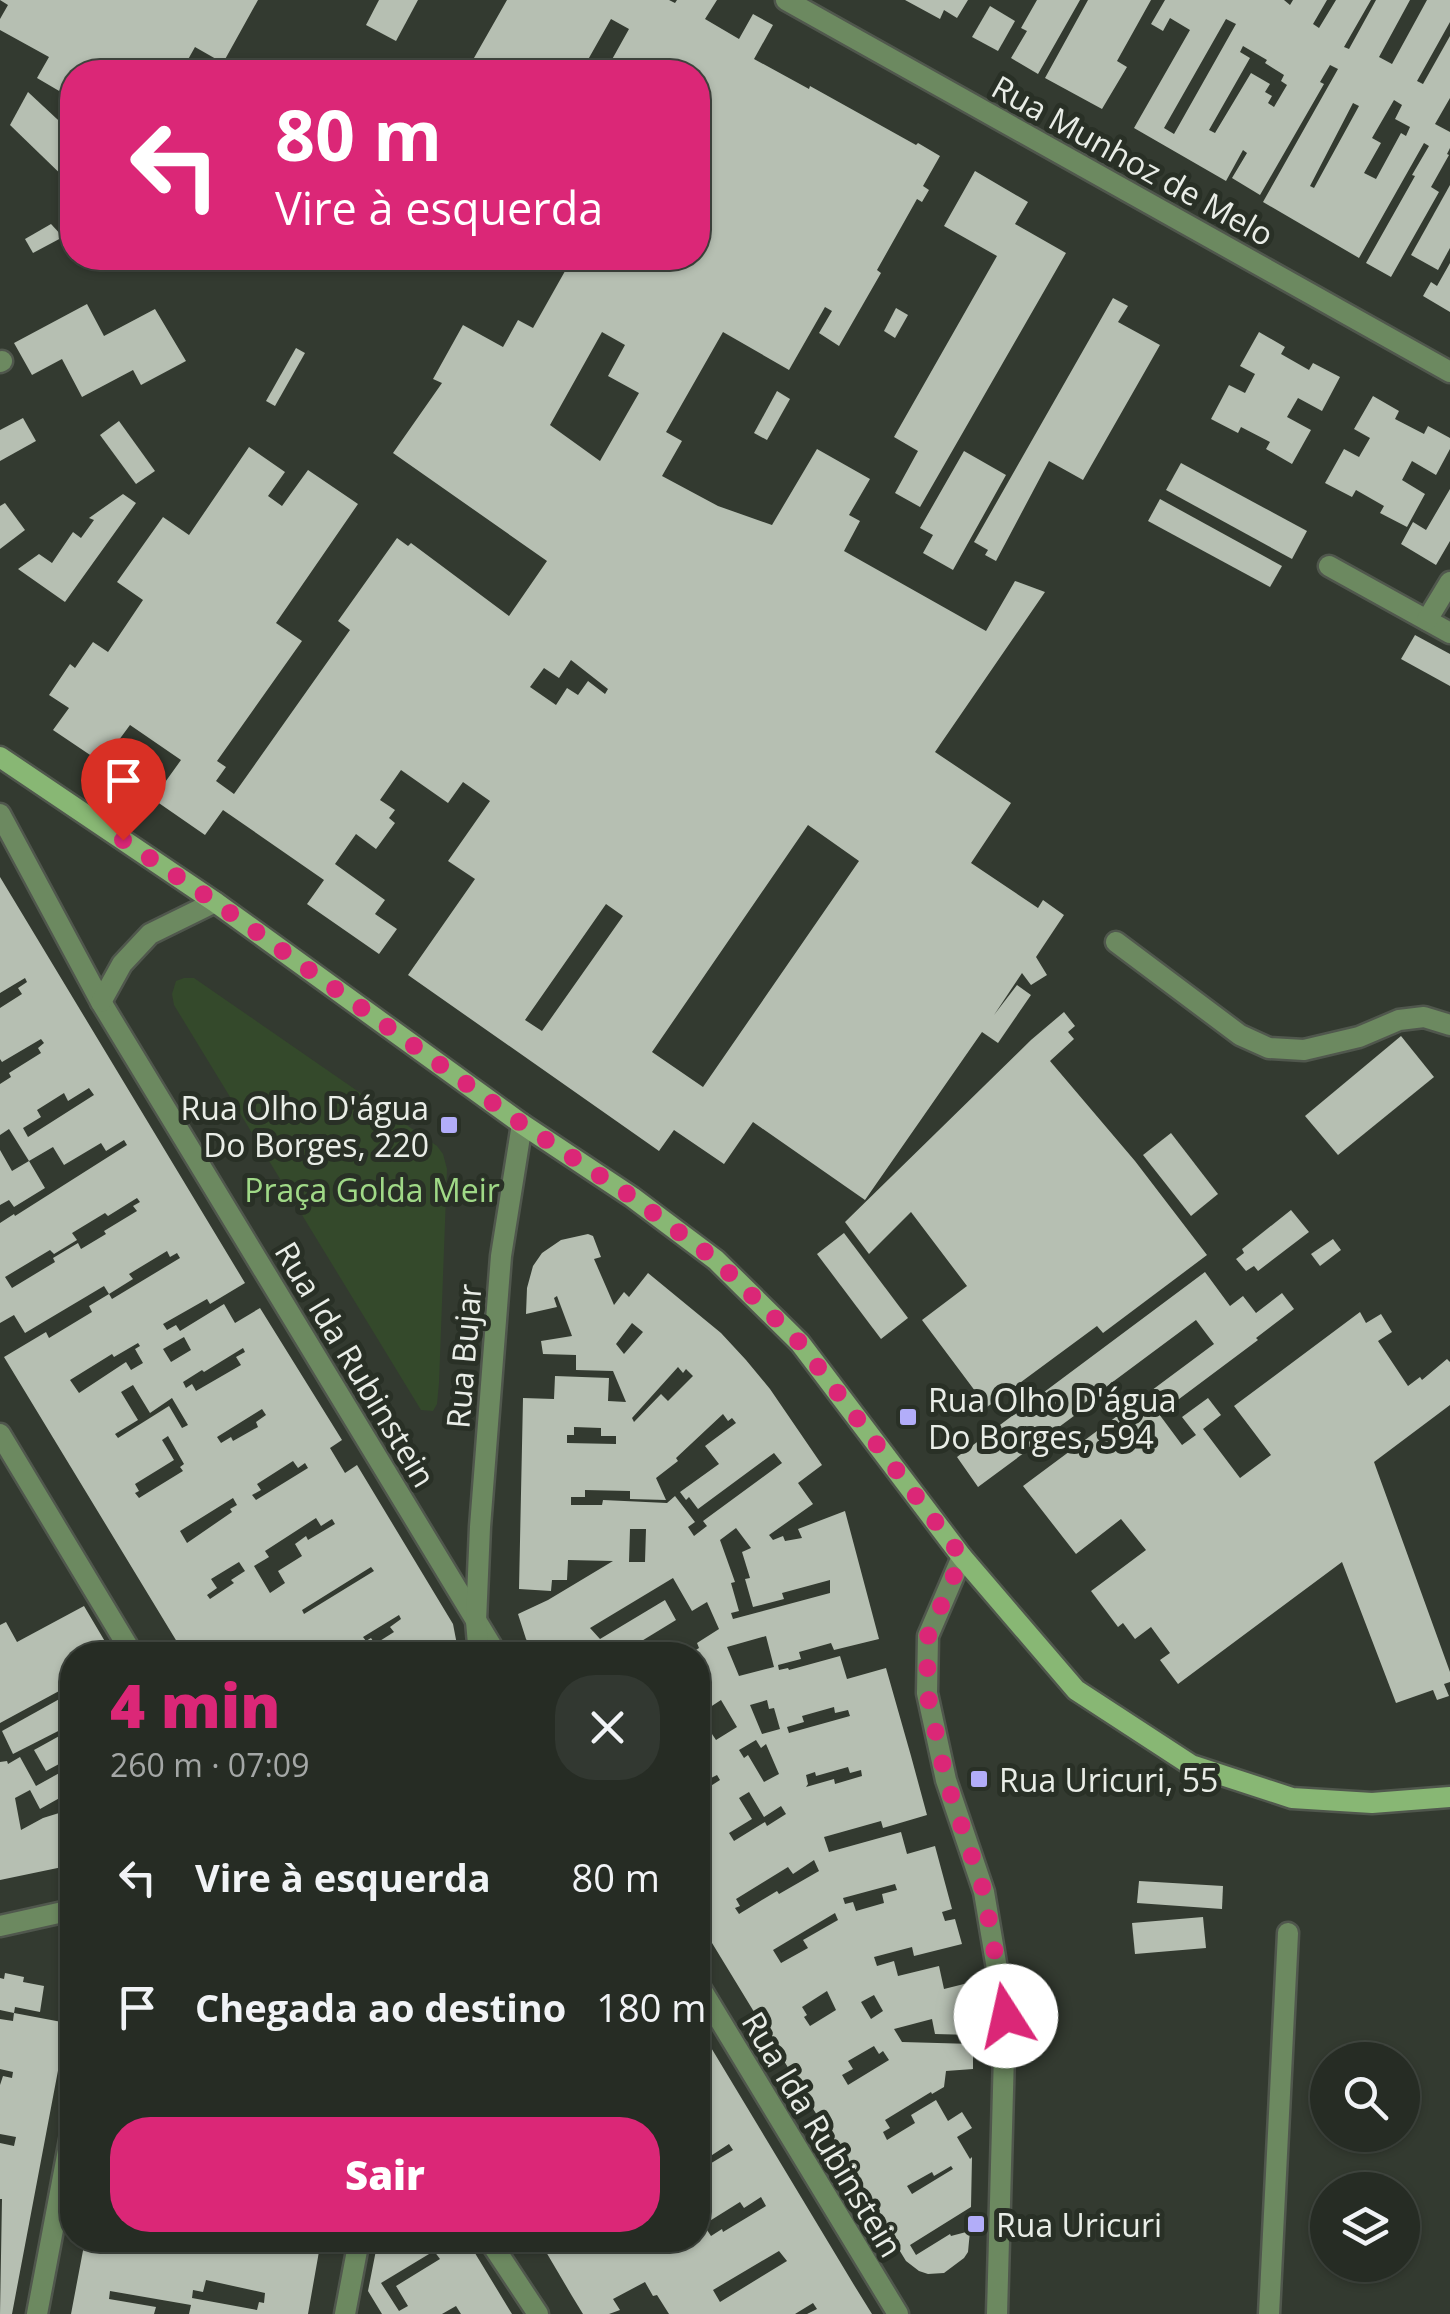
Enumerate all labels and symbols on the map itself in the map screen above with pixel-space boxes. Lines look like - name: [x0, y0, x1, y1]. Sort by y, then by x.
- street label: Rua Munhoz de Melo: [985, 65, 1281, 255]
- pin: [81, 738, 166, 841]
- place label: Rua Olho D'água Do Borges, 220: [181, 1086, 429, 1166]
- marker: Rua Olho D'água Do Borges, 220: [438, 1114, 460, 1136]
- park label: Praça Golda Meir: [244, 1168, 500, 1211]
- street label: Rua Ida Rubinstein: [266, 1233, 446, 1495]
- street label: Rua Bujar: [435, 1282, 491, 1430]
- place label: Rua Olho D'água Do Borges, 594: [928, 1378, 1176, 1458]
- marker: Rua Olho D'água Do Borges, 594: [897, 1406, 919, 1428]
- place label: Rua Uricuri, 55: [999, 1758, 1218, 1801]
- marker: Rua Uricuri, 55: [968, 1768, 990, 1790]
- position arrow: [954, 1964, 1058, 2068]
- street label: Rua Ida Rubinstein: [733, 2003, 913, 2265]
- place label: Rua Uricuri: [996, 2203, 1162, 2246]
- marker: Rua Uricuri: [965, 2213, 987, 2235]

